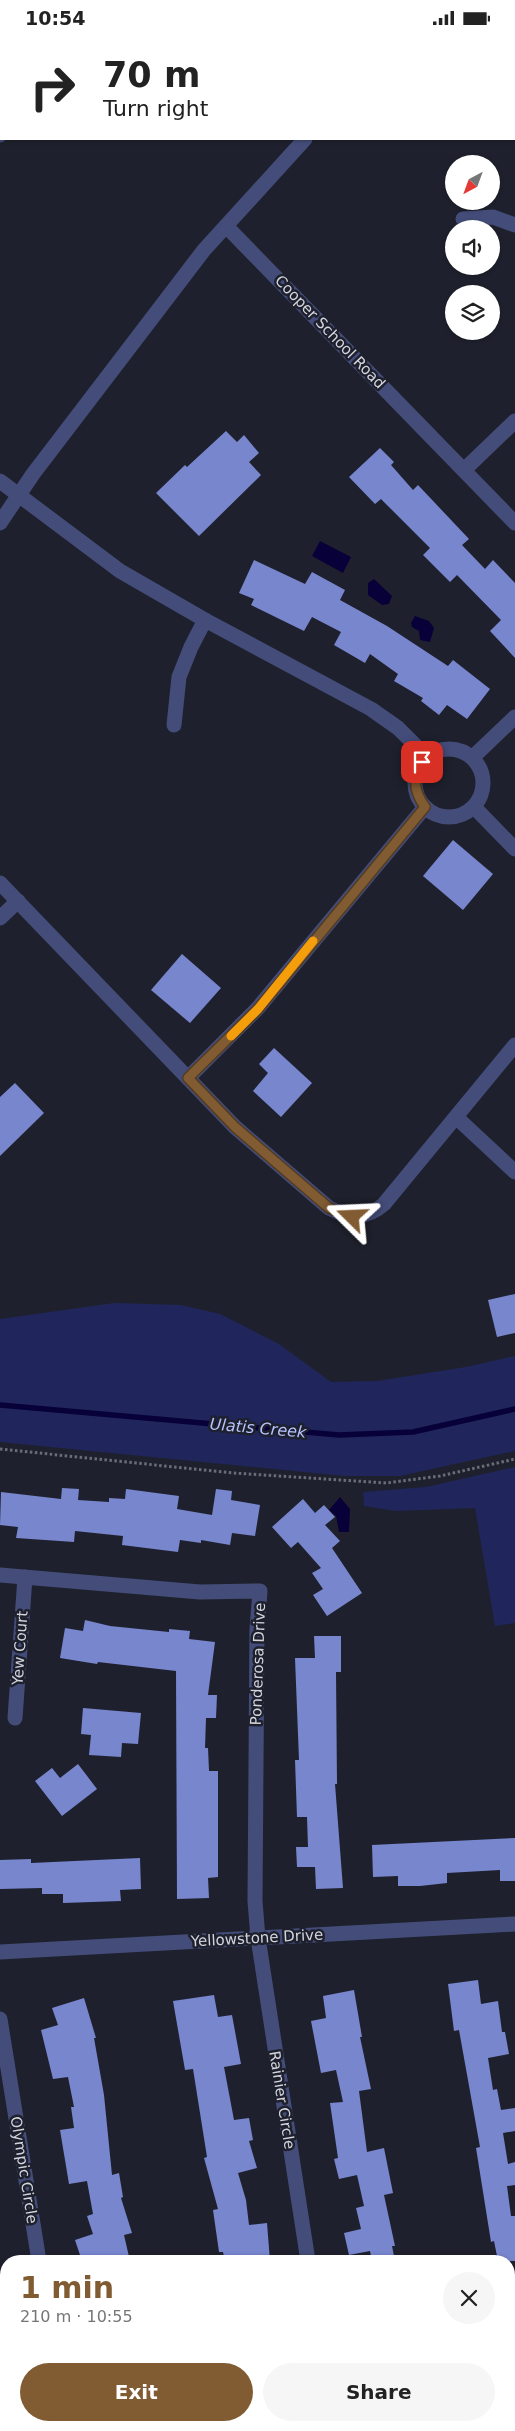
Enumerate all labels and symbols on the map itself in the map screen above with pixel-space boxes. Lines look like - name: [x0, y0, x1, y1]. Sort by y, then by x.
- north arrow: [445, 155, 500, 210]
- street label: Cooper School Road: [271, 272, 389, 392]
- pin: [401, 741, 443, 783]
- position arrow: [325, 1190, 377, 1242]
- water label: Ulatis Creek: [209, 1414, 308, 1442]
- street label: Ponderosa Drive: [247, 1602, 269, 1726]
- street label: Yew Court: [8, 1610, 32, 1687]
- street label: Yellowstone Drive: [189, 1926, 324, 1951]
- street label: Rainier Circle: [265, 2049, 299, 2151]
- street label: Olympic Circle: [7, 2115, 41, 2225]

